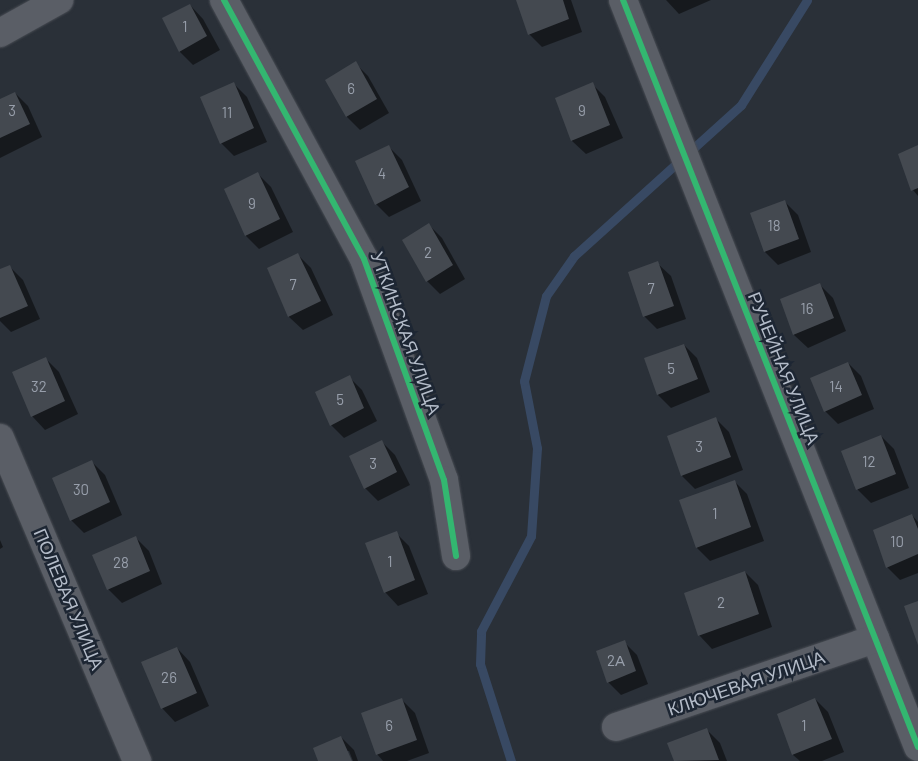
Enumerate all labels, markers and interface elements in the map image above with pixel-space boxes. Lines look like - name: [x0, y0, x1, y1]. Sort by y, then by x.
- house number: 1: [182, 18, 188, 36]
- house number: 6: [347, 80, 355, 98]
- house number: 3: [8, 102, 16, 120]
- house number: 9: [578, 102, 586, 120]
- house number: 11: [222, 104, 232, 122]
- house number: 4: [378, 165, 386, 183]
- house number: 9: [248, 195, 256, 213]
- house number: 18: [767, 217, 781, 235]
- house number: 2: [424, 244, 432, 262]
- street label: УТКИНСКАЯ УЛИЦА: [366, 249, 446, 417]
- house number: 7: [289, 276, 297, 294]
- house number: 7: [647, 280, 655, 298]
- street label: РУЧЕЙНАЯ УЛИЦА: [744, 289, 824, 447]
- house number: 16: [801, 300, 813, 318]
- house number: 5: [667, 360, 675, 378]
- house number: 32: [31, 378, 47, 396]
- house number: 14: [829, 378, 843, 396]
- house number: 5: [336, 391, 344, 409]
- house number: 3: [695, 438, 703, 456]
- house number: 12: [862, 453, 876, 471]
- house number: 3: [369, 455, 377, 473]
- house number: 30: [73, 481, 89, 499]
- house number: 1: [712, 505, 718, 523]
- street label: ПОЛЕВАЯ УЛИЦА: [29, 525, 109, 673]
- house number: 10: [890, 533, 904, 551]
- house number: 1: [387, 553, 393, 571]
- house number: 28: [113, 554, 129, 572]
- house number: 2: [717, 594, 725, 612]
- street label: КЛЮЧЕВАЯ УЛИЦА: [665, 646, 827, 720]
- house number: 2А: [607, 652, 625, 670]
- house number: 26: [161, 669, 177, 687]
- house number: 6: [385, 717, 393, 735]
- house number: 1: [801, 717, 807, 735]

